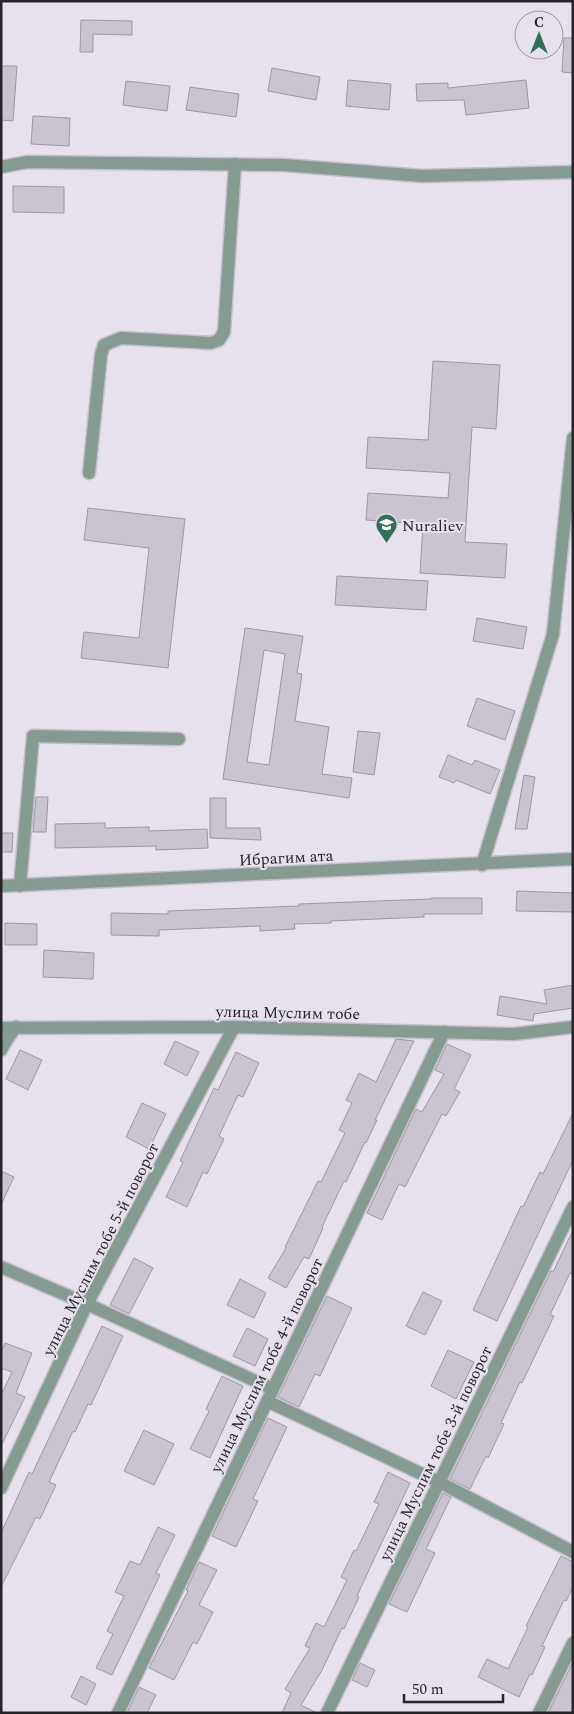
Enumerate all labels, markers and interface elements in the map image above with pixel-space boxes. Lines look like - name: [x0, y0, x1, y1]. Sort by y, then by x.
- north arrow: [514, 10, 564, 60]
- text: С: [534, 12, 544, 33]
- school or university icon: Nuraliev: [374, 513, 398, 544]
- place label: Nuraliev: [402, 514, 464, 538]
- street label: Ибрагим ата: [238, 844, 334, 872]
- street label: улица Муслим тобе: [215, 1000, 360, 1026]
- street label: улица Муслим тобе 5-й поворот: [36, 1139, 165, 1361]
- street label: улица Муслим тобе 4-й поворот: [204, 1254, 330, 1478]
- street label: улица Муслим тобе 3-й поворот: [373, 1342, 499, 1566]
- scale bar: [404, 1672, 503, 1704]
- text: 50 m: [412, 1678, 444, 1701]

